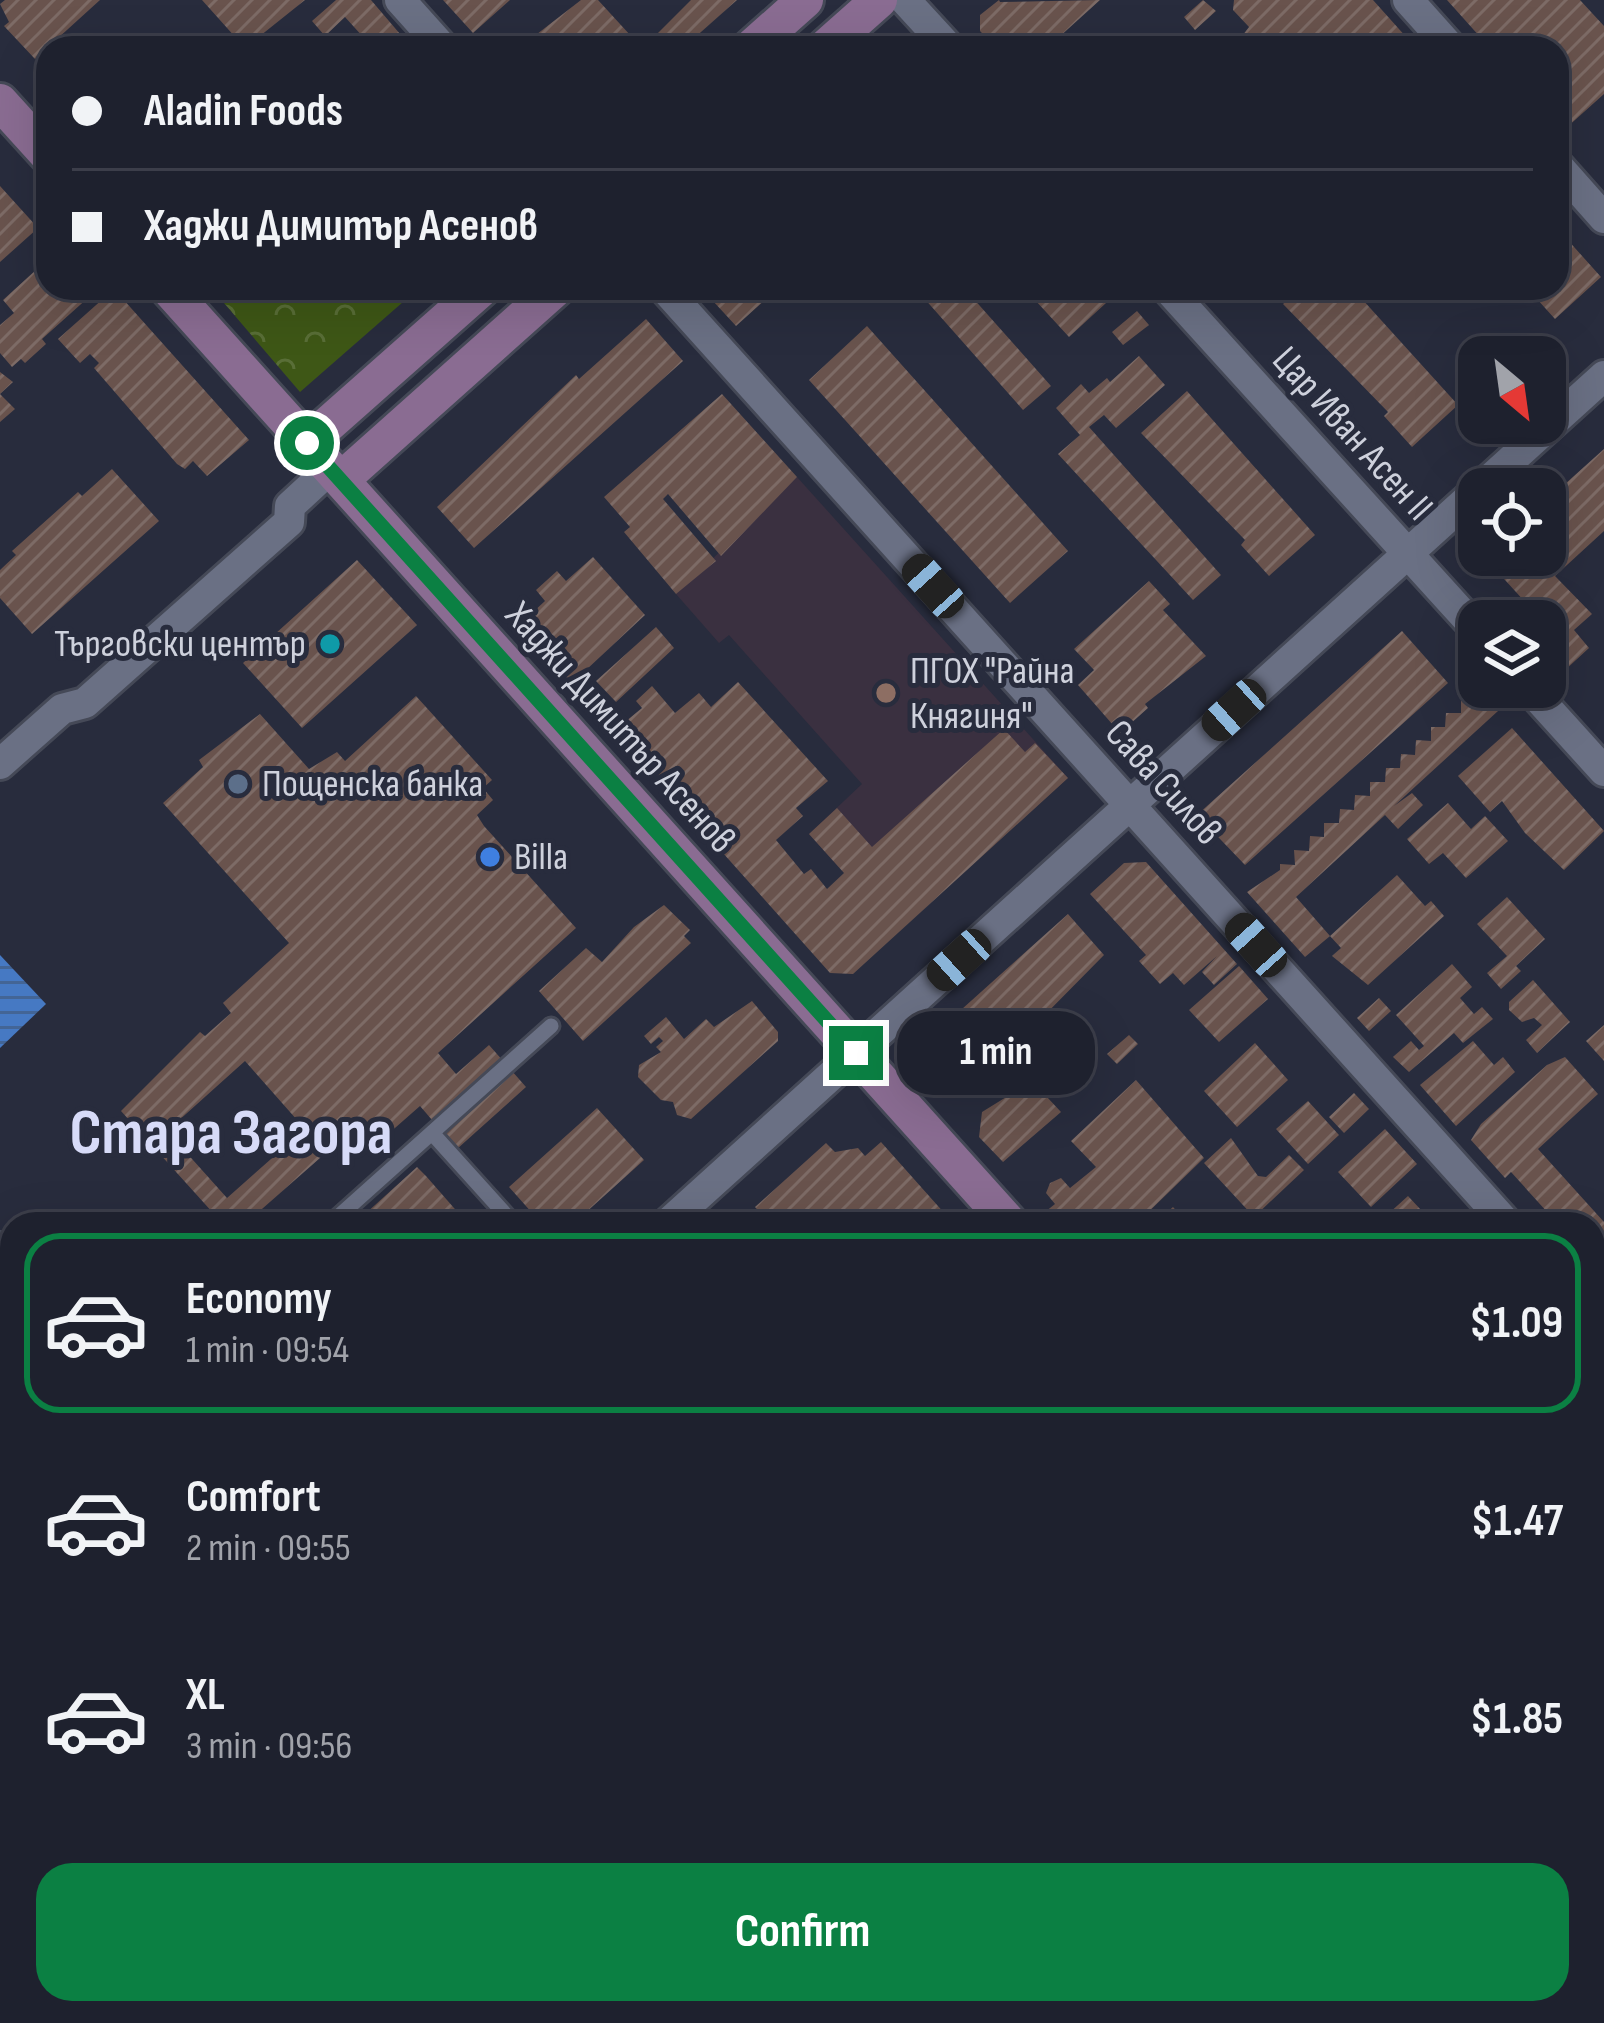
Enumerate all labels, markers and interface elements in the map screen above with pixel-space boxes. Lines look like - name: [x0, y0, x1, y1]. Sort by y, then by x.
- text: Aladin Foods: [144, 84, 343, 139]
- text: Хаджи Димитър Асенов: [144, 199, 538, 254]
- north arrow: [1458, 336, 1566, 444]
- map controls: [1458, 336, 1566, 708]
- street label: Цар Иван Асен II: [1262, 337, 1442, 531]
- route start: [280, 416, 334, 470]
- button: locate: [1458, 468, 1566, 576]
- car: [896, 547, 970, 625]
- street label: Хаджи Димитър Асенов: [494, 592, 745, 863]
- button: layers: [1458, 600, 1566, 708]
- place label: Търговски център: [54, 621, 306, 668]
- marker: Търговски център: [317, 631, 343, 657]
- place label: ПГОХ "Райна Княгиня": [910, 648, 1075, 740]
- car: [1195, 673, 1273, 747]
- marker: ПГОХ "Райна Княгиня": [873, 680, 899, 706]
- street label: Сава Силов: [1095, 711, 1231, 855]
- place label: Пощенска банка: [262, 761, 483, 808]
- marker: Пощенска банка: [225, 771, 251, 797]
- place label: Billa: [514, 834, 568, 881]
- marker: Billa: [477, 844, 503, 870]
- car: [1219, 906, 1293, 984]
- car: [920, 923, 998, 997]
- callout: 1 min: [898, 1011, 1096, 1095]
- route end: [829, 1026, 883, 1080]
- text: 1 min: [960, 1029, 1032, 1076]
- district label: Стара Загора: [70, 1096, 392, 1172]
- icon: car: [42, 1269, 150, 1377]
- text: Economy: [186, 1272, 332, 1327]
- text: $1.09: [1469, 1296, 1563, 1351]
- text: 1 min · 09:54: [186, 1327, 349, 1374]
- icon: car: [42, 1467, 150, 1575]
- text: Comfort: [186, 1470, 321, 1525]
- text: $1.47: [1471, 1494, 1563, 1549]
- text: 2 min · 09:55: [186, 1525, 351, 1572]
- icon: car: [42, 1665, 150, 1773]
- text: XL: [186, 1668, 225, 1723]
- text: $1.85: [1470, 1692, 1563, 1747]
- text: 3 min · 09:56: [186, 1723, 352, 1770]
- button: Confirm: [36, 1863, 1569, 2001]

